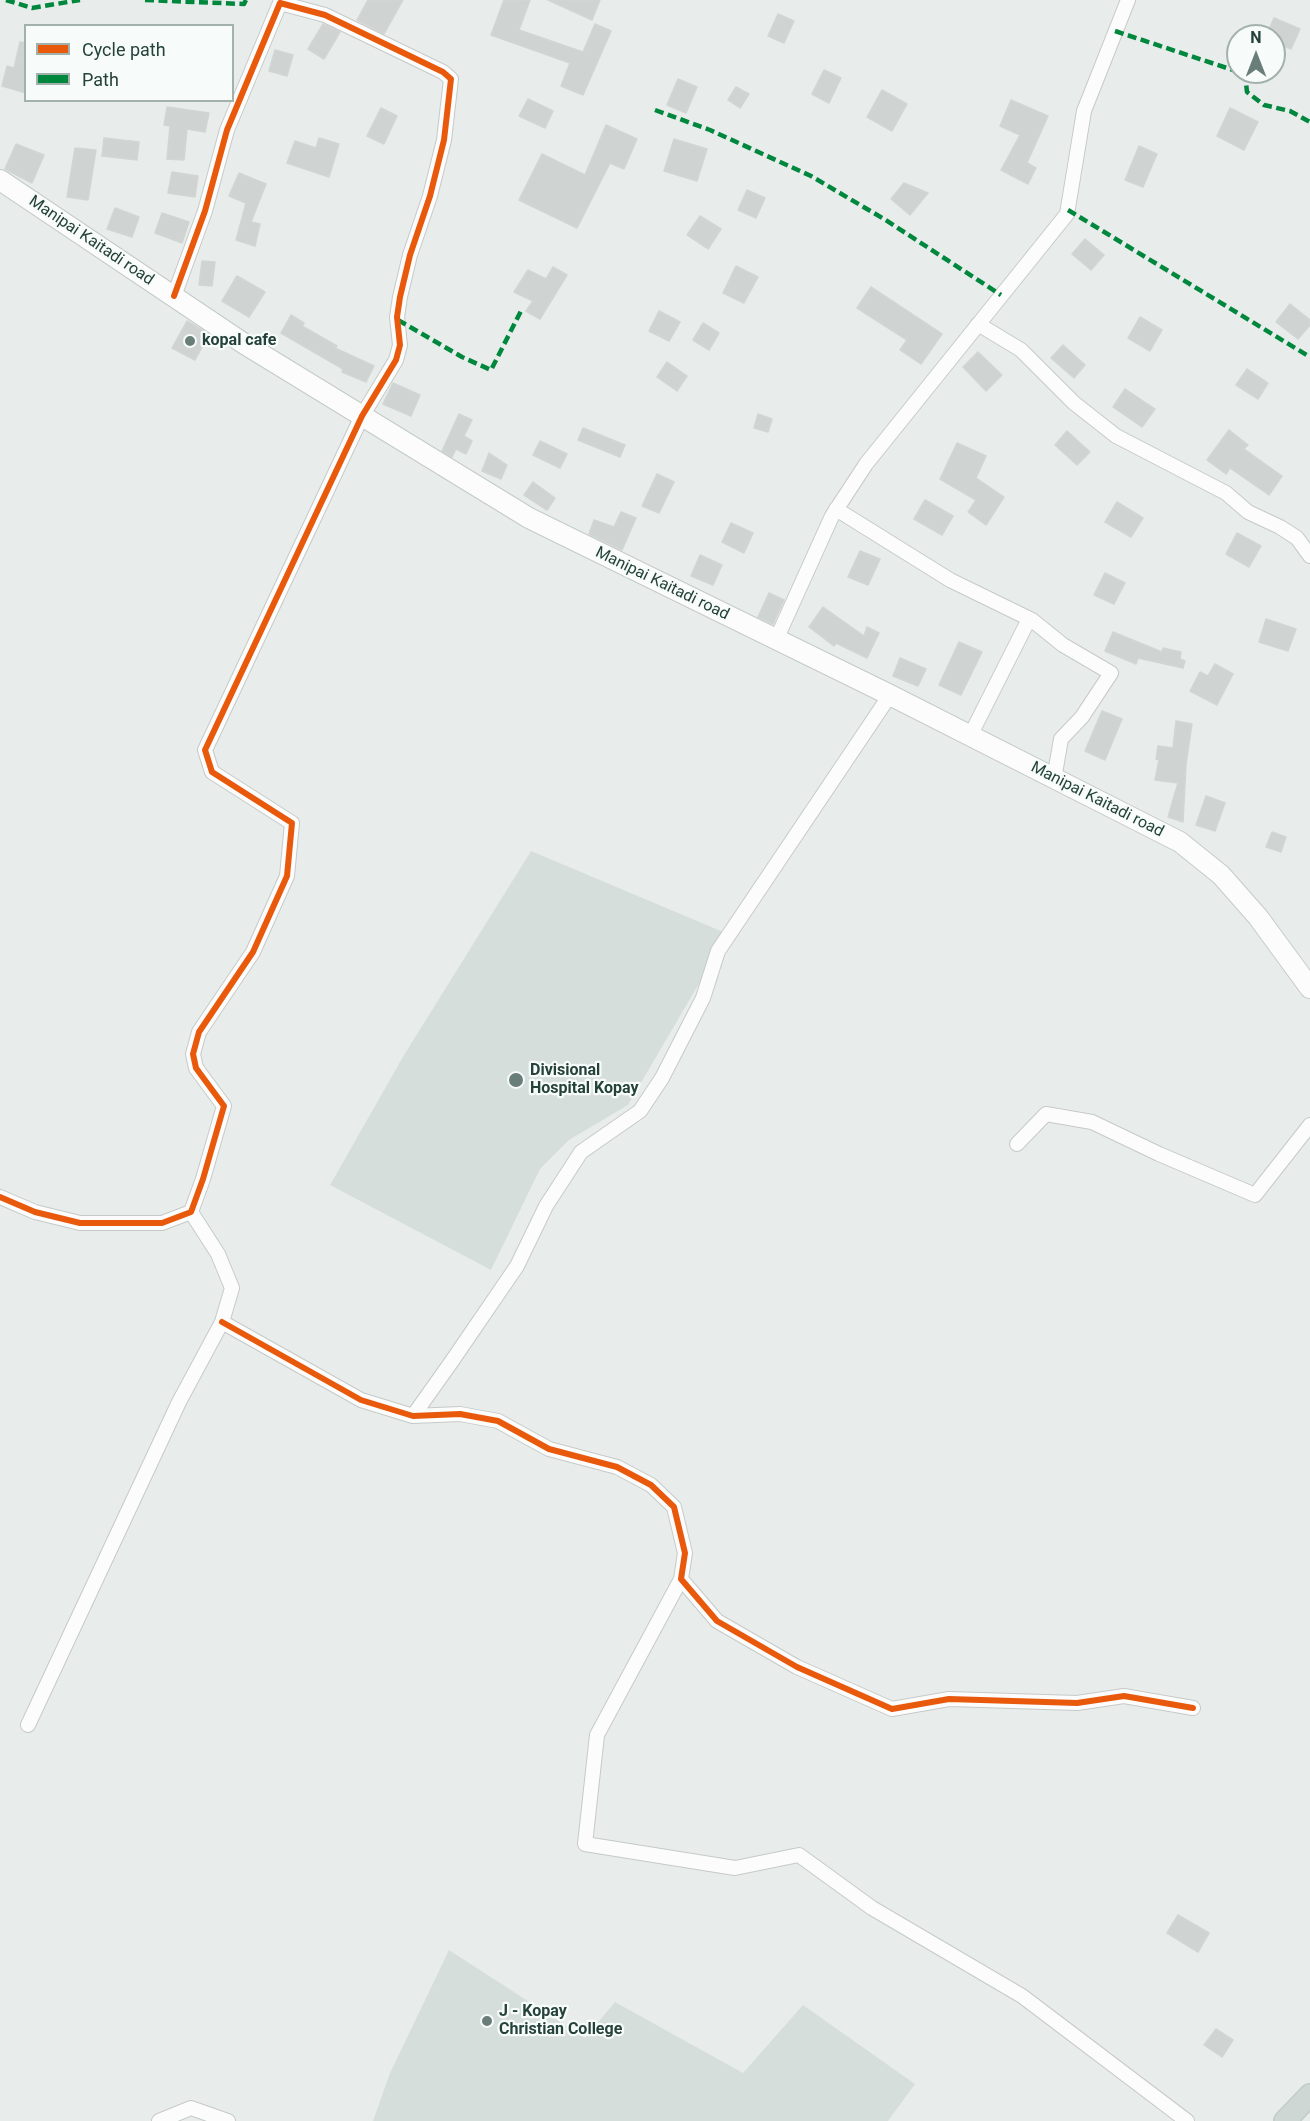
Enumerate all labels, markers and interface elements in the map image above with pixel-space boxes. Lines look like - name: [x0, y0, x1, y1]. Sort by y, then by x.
- legend: [24, 24, 234, 102]
- north arrow: [1226, 24, 1286, 84]
- text: N: [1250, 28, 1262, 47]
- text: Cycle path: [82, 39, 166, 60]
- text: Path: [82, 69, 119, 90]
- street label: Manipai Kaitadi road: [25, 192, 157, 290]
- place label: kopal cafe: [202, 331, 276, 351]
- marker: kopal cafe: [183, 334, 197, 348]
- street label: Manipai Kaitadi road: [592, 543, 732, 625]
- street label: Manipai Kaitadi road: [1027, 758, 1167, 842]
- place label: Divisional Hospital Kopay: [530, 1061, 638, 1099]
- marker: Divisional Hospital Kopay: [507, 1071, 525, 1089]
- place label: J - Kopay Christian College: [499, 2002, 622, 2040]
- marker: J - Kopay Christian College: [480, 2014, 494, 2028]

